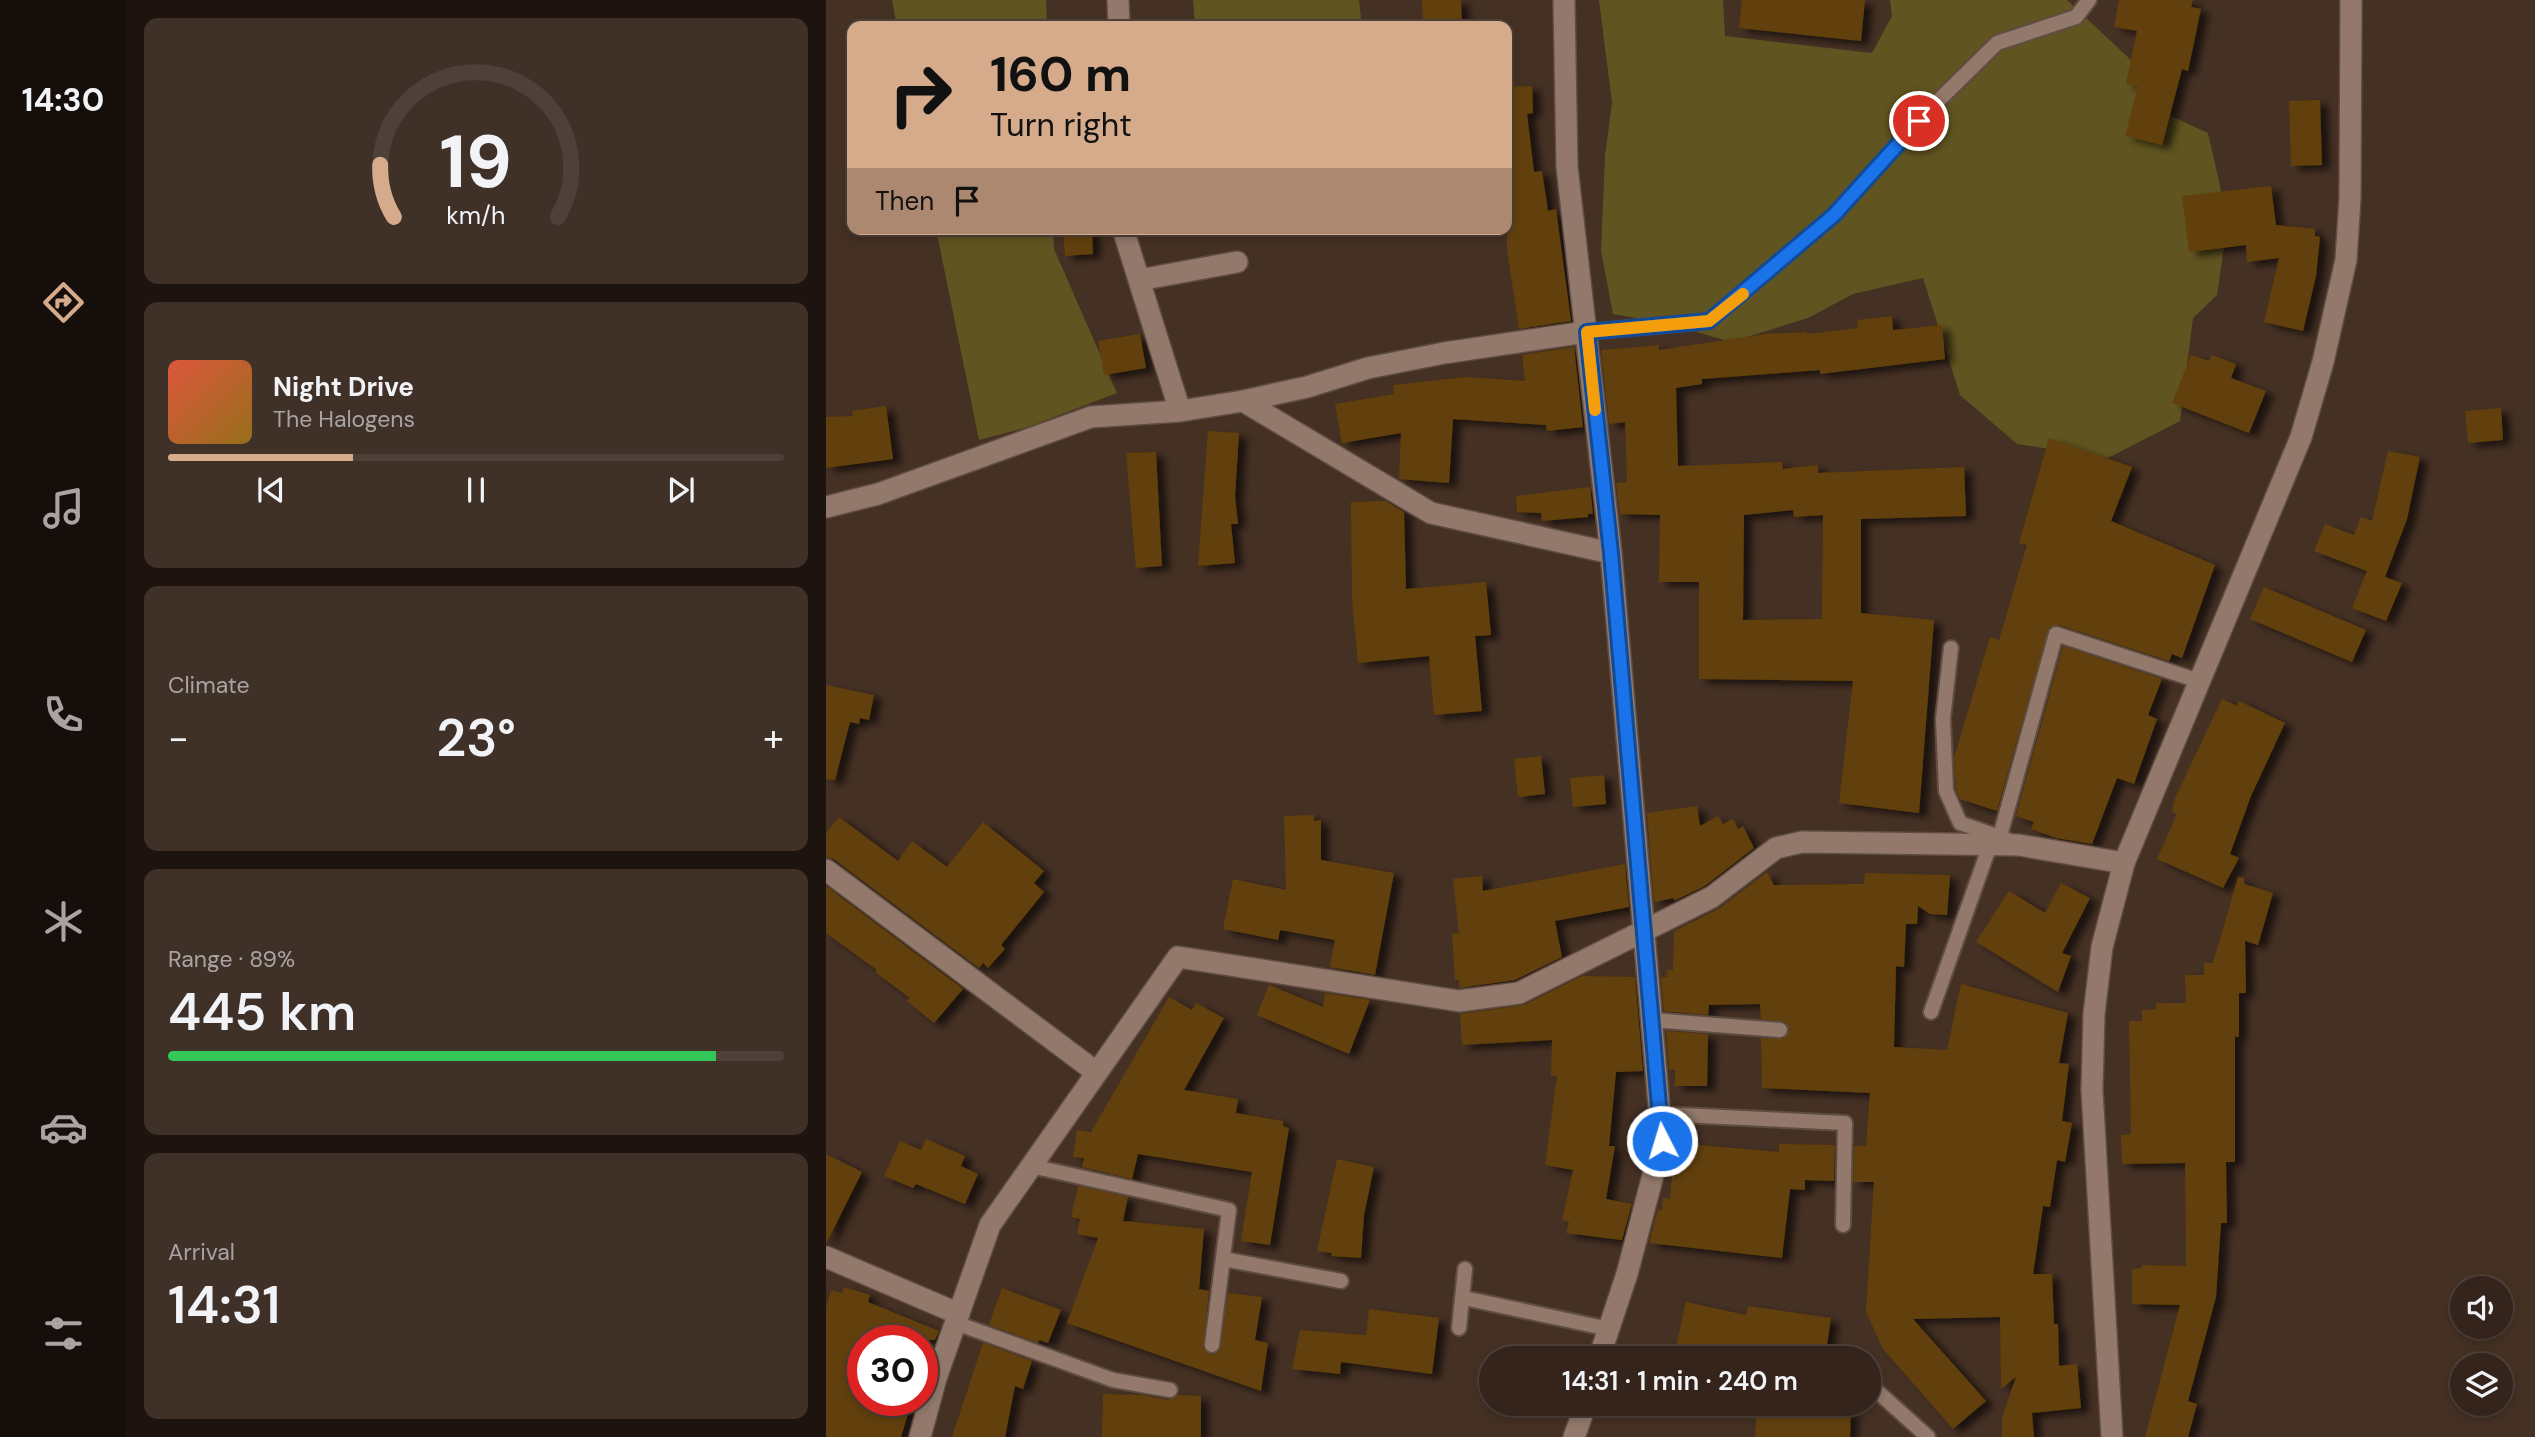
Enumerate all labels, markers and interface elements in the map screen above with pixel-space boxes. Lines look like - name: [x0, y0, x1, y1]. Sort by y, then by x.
- text: 160 m: [990, 42, 1131, 106]
- icon: right: [875, 49, 966, 140]
- text: 14:30: [22, 79, 104, 121]
- pin: [1889, 91, 1949, 151]
- icon: arrive: [1900, 102, 1938, 140]
- text: Turn right: [990, 104, 1132, 146]
- text: 19: [440, 115, 512, 210]
- icon: arrive: [948, 182, 986, 220]
- text: Then: [875, 184, 934, 218]
- text: km/h: [446, 199, 506, 232]
- icon: directions: [39, 278, 88, 327]
- text: Night Drive: [273, 370, 414, 404]
- text: The Halogens: [273, 404, 415, 434]
- icon: previous: [252, 471, 290, 509]
- icon: pause: [457, 471, 495, 509]
- icon: next: [662, 471, 700, 509]
- icon: music: [39, 484, 88, 533]
- text: Climate: [168, 670, 250, 700]
- icon: phone: [39, 690, 88, 739]
- text: 23°: [436, 704, 516, 772]
- text: −: [168, 713, 189, 763]
- text: +: [763, 713, 784, 763]
- icon: climate: [39, 897, 88, 946]
- text: Range · 89%: [168, 944, 295, 974]
- text: 445 km: [168, 978, 356, 1046]
- icon: car: [39, 1103, 88, 1152]
- position arrow: [1625, 1104, 1699, 1178]
- text: Arrival: [168, 1237, 235, 1267]
- text: 14:31: [168, 1271, 280, 1339]
- map controls: [2450, 1276, 2513, 1416]
- button: sound: [2450, 1276, 2513, 1339]
- icon: filters: [39, 1309, 88, 1358]
- speed limit sign: 30: [847, 1325, 938, 1416]
- button: layers: [2450, 1353, 2513, 1416]
- text: 14:31 · 1 min · 240 m: [1562, 1364, 1798, 1398]

